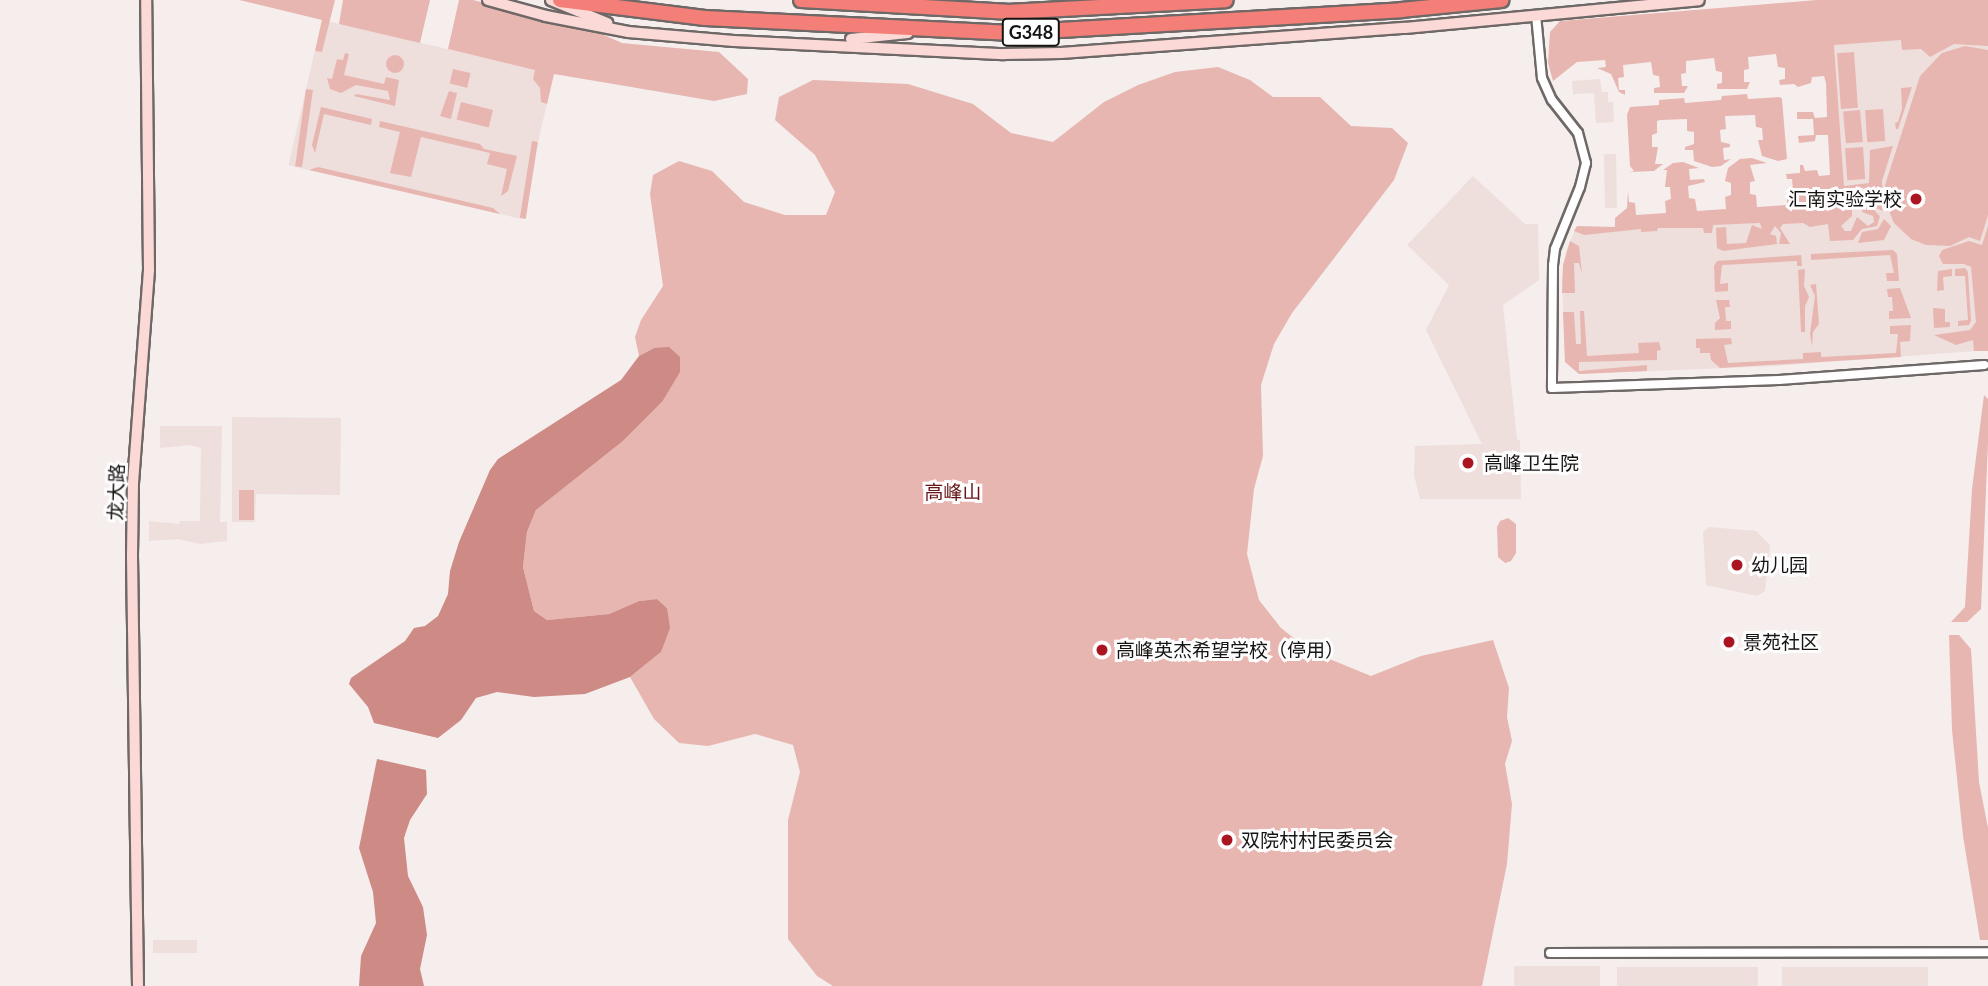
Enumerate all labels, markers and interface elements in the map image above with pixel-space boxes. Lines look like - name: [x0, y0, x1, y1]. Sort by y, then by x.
- road number: G348: [1001, 17, 1061, 46]
- place label: 汇南实验学校: [1788, 188, 1902, 210]
- marker: 汇南实验学校: [1908, 191, 1924, 207]
- place label: 高峰卫生院: [1484, 452, 1579, 474]
- marker: 高峰卫生院: [1458, 453, 1478, 473]
- street label: 龙大路: [104, 463, 128, 521]
- park label: 高峰山: [925, 481, 981, 503]
- place label: 幼儿园: [1751, 554, 1808, 576]
- marker: 幼儿园: [1729, 557, 1745, 573]
- place label: 景苑社区: [1743, 631, 1819, 653]
- marker: 景苑社区: [1721, 634, 1737, 650]
- place label: 高峰英杰希望学校（停用）: [1116, 639, 1344, 661]
- marker: 高峰英杰希望学校（停用）: [1094, 642, 1110, 658]
- place label: 双院村村民委员会: [1241, 829, 1393, 851]
- marker: 双院村村民委员会: [1219, 832, 1235, 848]

